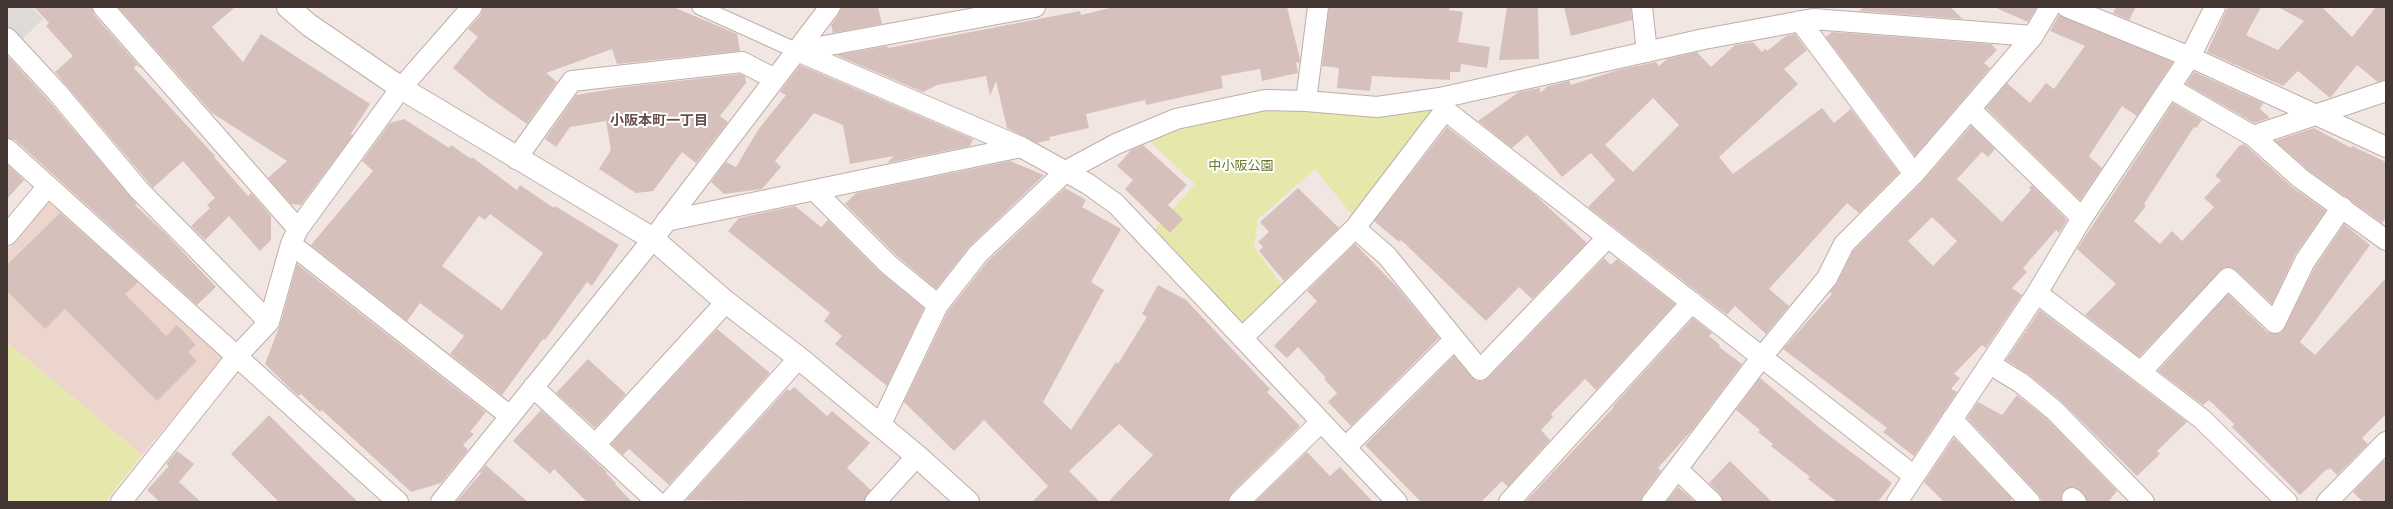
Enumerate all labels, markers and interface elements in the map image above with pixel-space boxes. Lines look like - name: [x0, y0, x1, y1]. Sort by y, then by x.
- district label: 小阪本町一丁目: [610, 113, 708, 129]
- park label: 中小阪公園: [1209, 158, 1273, 174]

